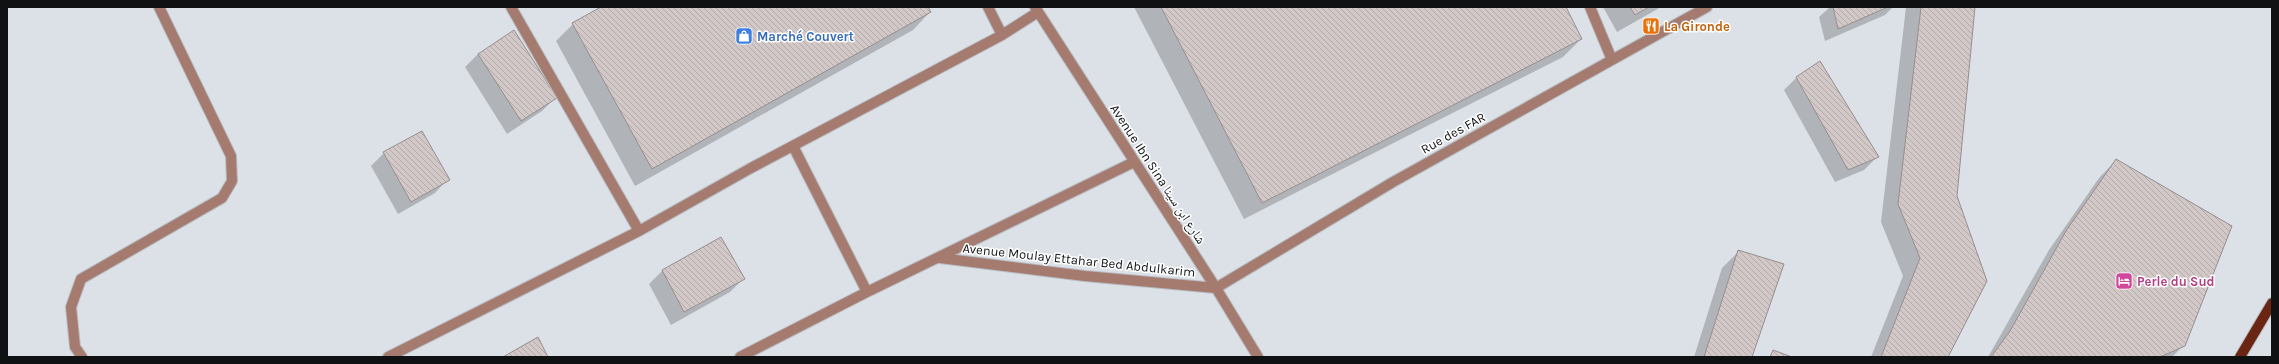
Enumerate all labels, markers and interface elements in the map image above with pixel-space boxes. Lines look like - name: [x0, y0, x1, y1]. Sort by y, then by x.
- restaurant icon: La Gironde: [1641, 16, 1661, 36]
- place label: La Gironde: [1664, 19, 1730, 34]
- shop icon: Marché Couvert: [734, 26, 754, 46]
- place label: Marché Couvert: [757, 29, 854, 44]
- street label: Avenue Ibn Sina شارع ابن سينا: [1106, 101, 1209, 248]
- street label: Rue des FAR: [1418, 109, 1488, 157]
- street label: Avenue Moulay Ettahar Bed Abdulkarim: [962, 240, 1196, 280]
- hotel icon: Perle du Sud: [2114, 271, 2134, 291]
- place label: Perle du Sud: [2137, 274, 2215, 289]

